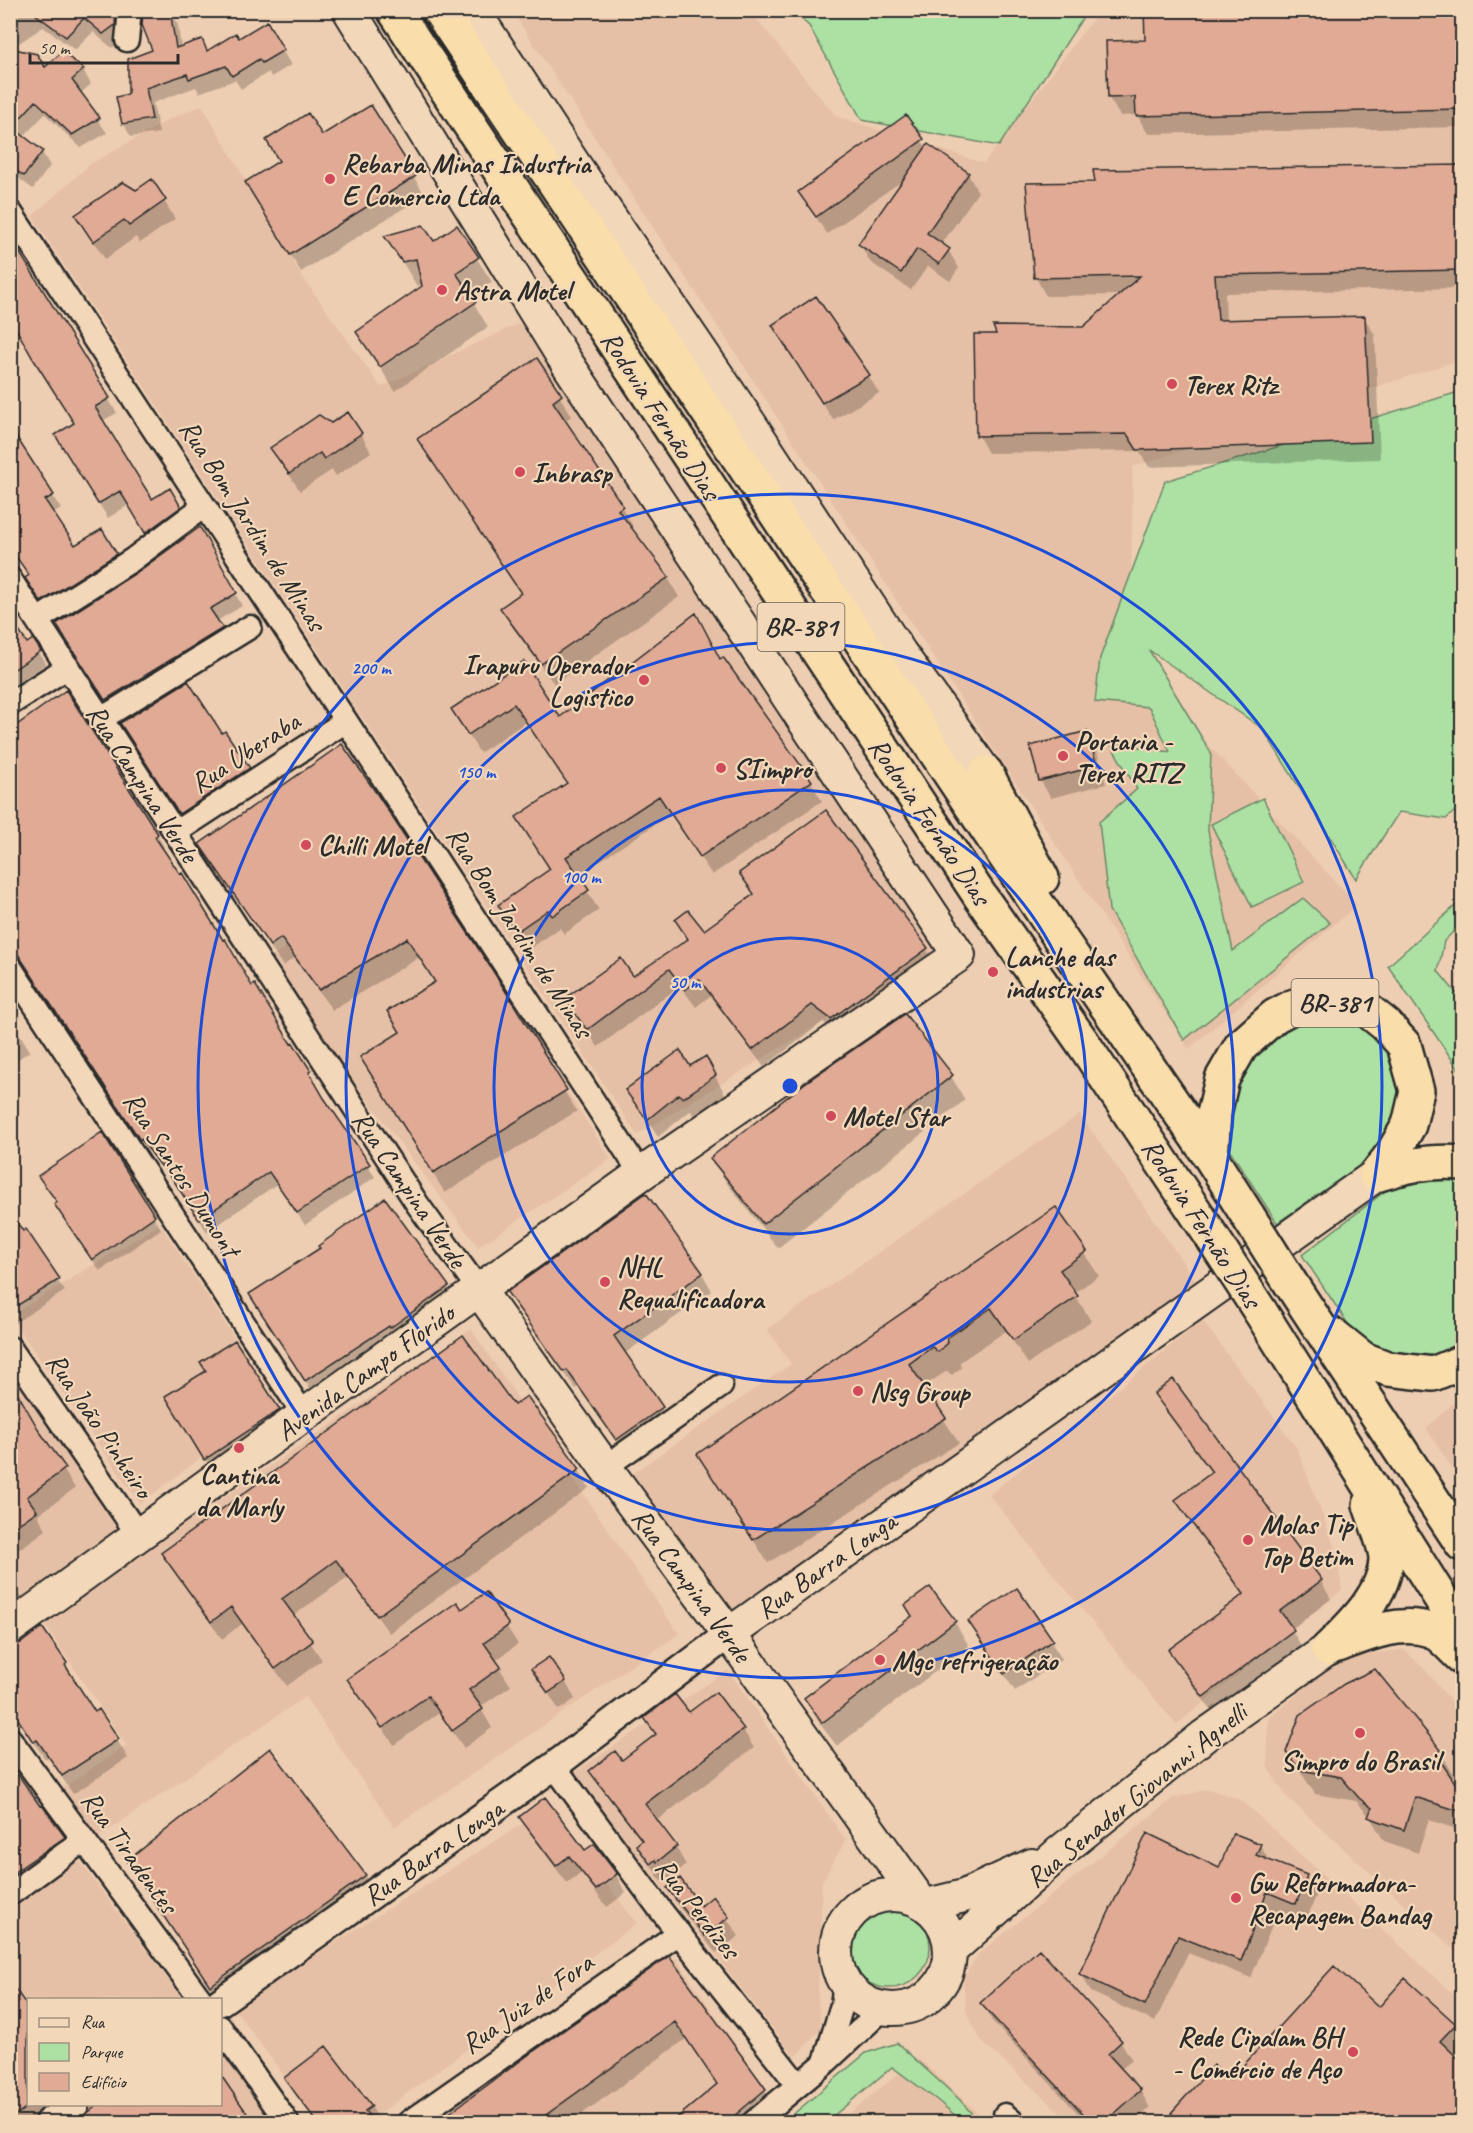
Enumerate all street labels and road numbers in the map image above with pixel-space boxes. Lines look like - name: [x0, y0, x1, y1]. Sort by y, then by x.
- street label: Rodovia Fernão Dias: [593, 324, 730, 508]
- street label: Rua Bom Jardim de Minas: [172, 413, 336, 639]
- road number: BR-381: [758, 603, 844, 651]
- street label: Rua Campina Verde: [79, 697, 208, 870]
- street label: Rua Uberaba: [184, 703, 308, 800]
- street label: Rodovia Fernão Dias: [861, 731, 1000, 913]
- street label: Rua Bom Jardim de Minas: [439, 820, 603, 1046]
- road number: BR-381: [1292, 979, 1378, 1027]
- street label: Rua Santos Dumont: [116, 1085, 250, 1266]
- street label: Rua Campina Verde: [345, 1104, 476, 1276]
- street label: Rodovia Fernão Dias: [1134, 1132, 1271, 1316]
- street label: Avenida Campo Florido: [269, 1294, 463, 1448]
- street label: Rua João Pinheiro: [39, 1346, 163, 1507]
- street label: Rua Campina Verde: [624, 1501, 761, 1670]
- street label: Rua Barra Longa: [749, 1502, 905, 1626]
- street label: Rua Senador Giovanni Agnelli: [1018, 1693, 1257, 1895]
- street label: Rua Tiradentes: [74, 1784, 188, 1922]
- street label: Rua Barra Longa: [356, 1789, 512, 1913]
- street label: Rua Perdizes: [648, 1851, 750, 1967]
- street label: Rua Juiz de Fora: [454, 1944, 601, 2061]

